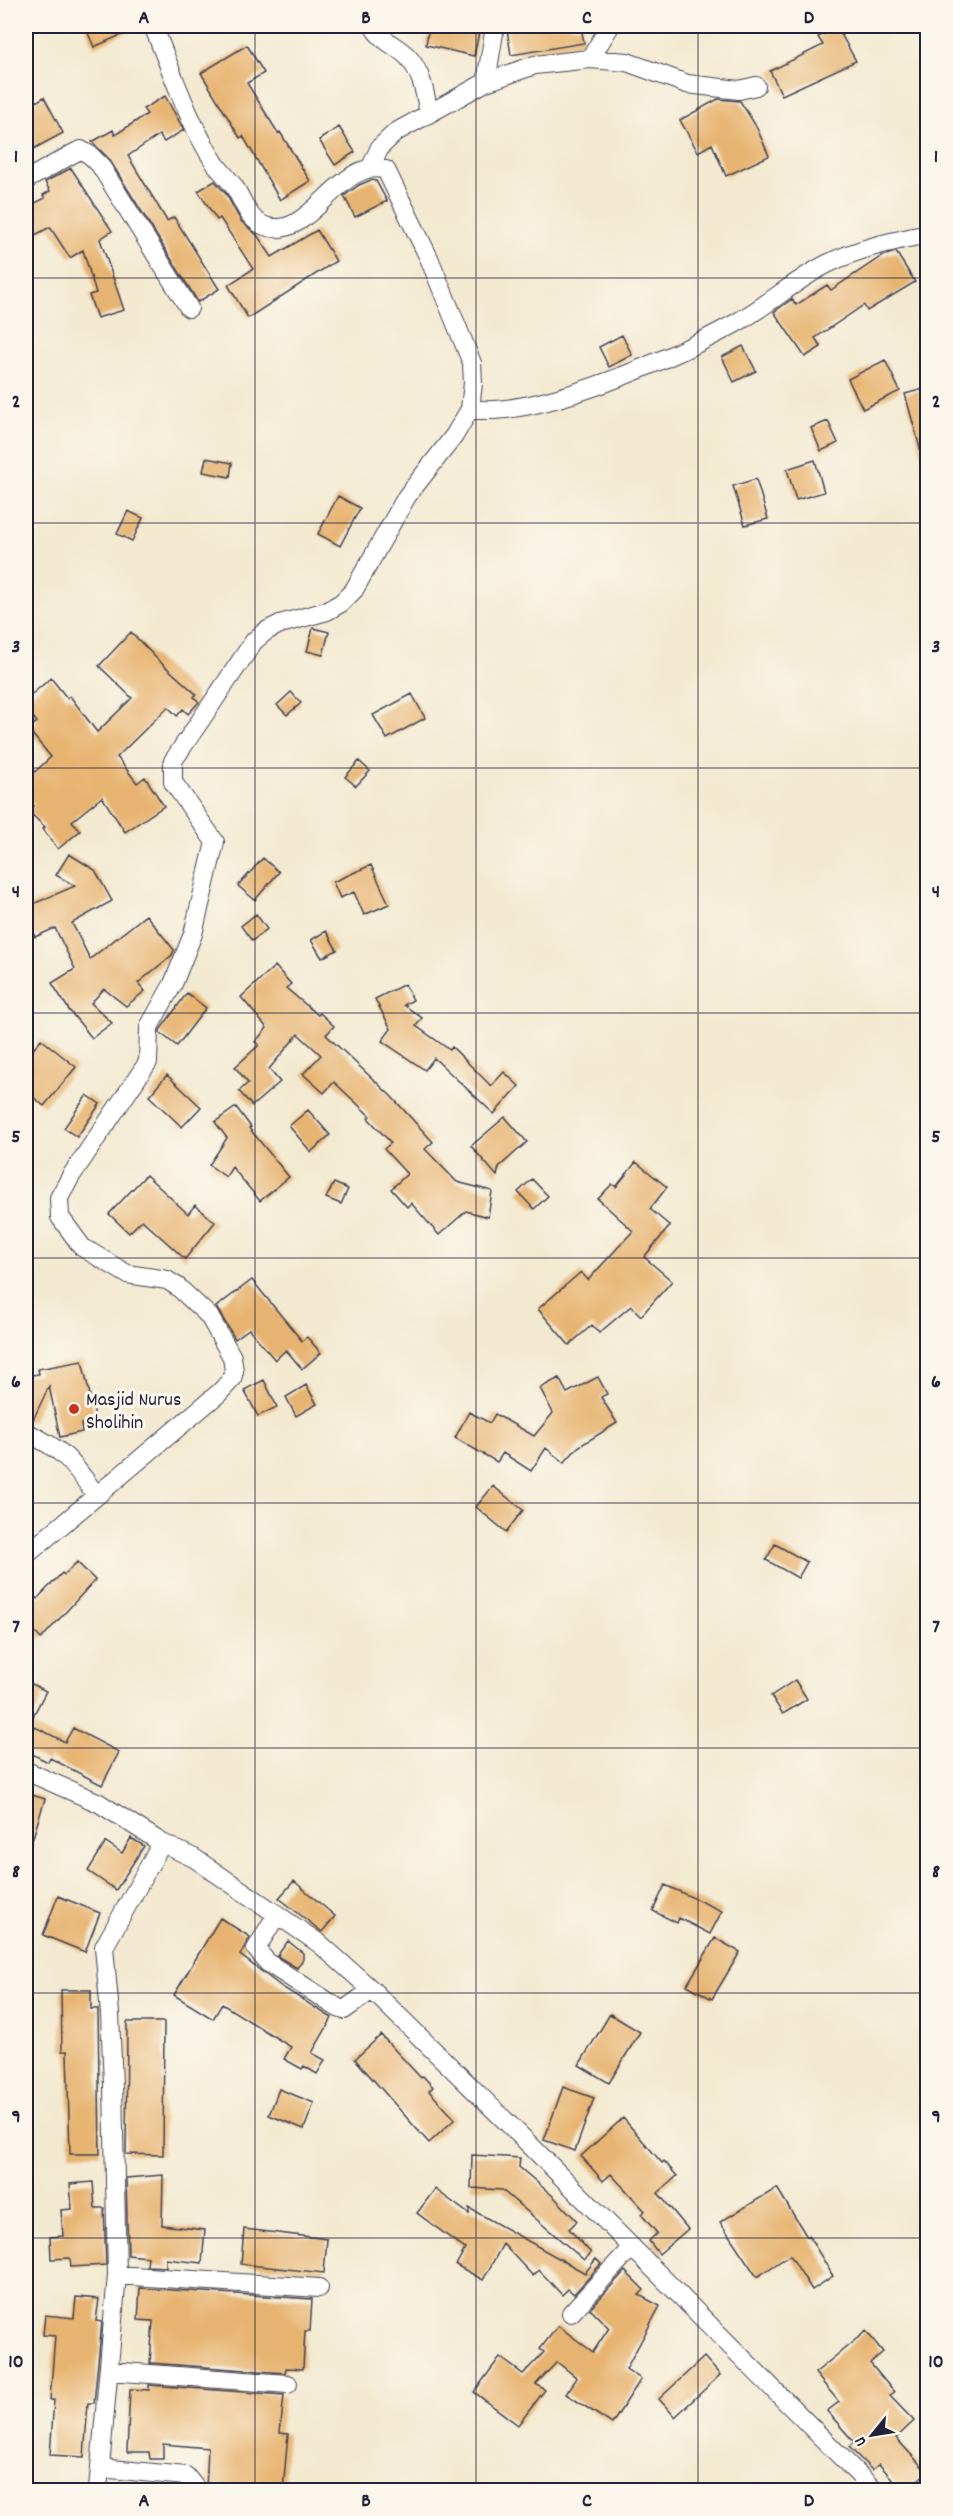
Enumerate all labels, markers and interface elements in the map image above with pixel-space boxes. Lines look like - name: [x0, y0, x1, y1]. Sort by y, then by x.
- text: A: [139, 5, 150, 33]
- text: B: [361, 5, 371, 33]
- text: C: [582, 5, 592, 33]
- text: D: [804, 5, 815, 33]
- text: 1: [14, 144, 18, 172]
- text: 1: [934, 144, 938, 172]
- text: 2: [12, 389, 20, 417]
- text: 2: [932, 389, 940, 417]
- text: 3: [12, 634, 20, 662]
- text: 3: [932, 634, 940, 662]
- text: 4: [12, 879, 20, 907]
- text: 4: [932, 879, 940, 907]
- text: 5: [11, 1124, 21, 1152]
- text: 5: [931, 1124, 941, 1152]
- text: 6: [11, 1369, 21, 1397]
- text: 6: [931, 1369, 941, 1397]
- place label: Masjid Nurus Sholihin: [86, 1387, 181, 1438]
- marker: Masjid Nurus Sholihin: [67, 1402, 81, 1416]
- text: 7: [12, 1614, 20, 1642]
- text: 7: [932, 1614, 940, 1642]
- text: 8: [12, 1859, 20, 1887]
- text: 8: [932, 1859, 940, 1887]
- text: 9: [11, 2104, 21, 2132]
- text: 9: [931, 2104, 941, 2132]
- text: 10: [8, 2349, 24, 2377]
- text: 10: [928, 2349, 944, 2377]
- north arrow: [842, 2405, 902, 2465]
- text: U: [849, 2432, 873, 2450]
- text: A: [139, 2488, 150, 2516]
- text: B: [361, 2488, 371, 2516]
- text: C: [582, 2488, 592, 2516]
- text: D: [804, 2488, 815, 2516]

